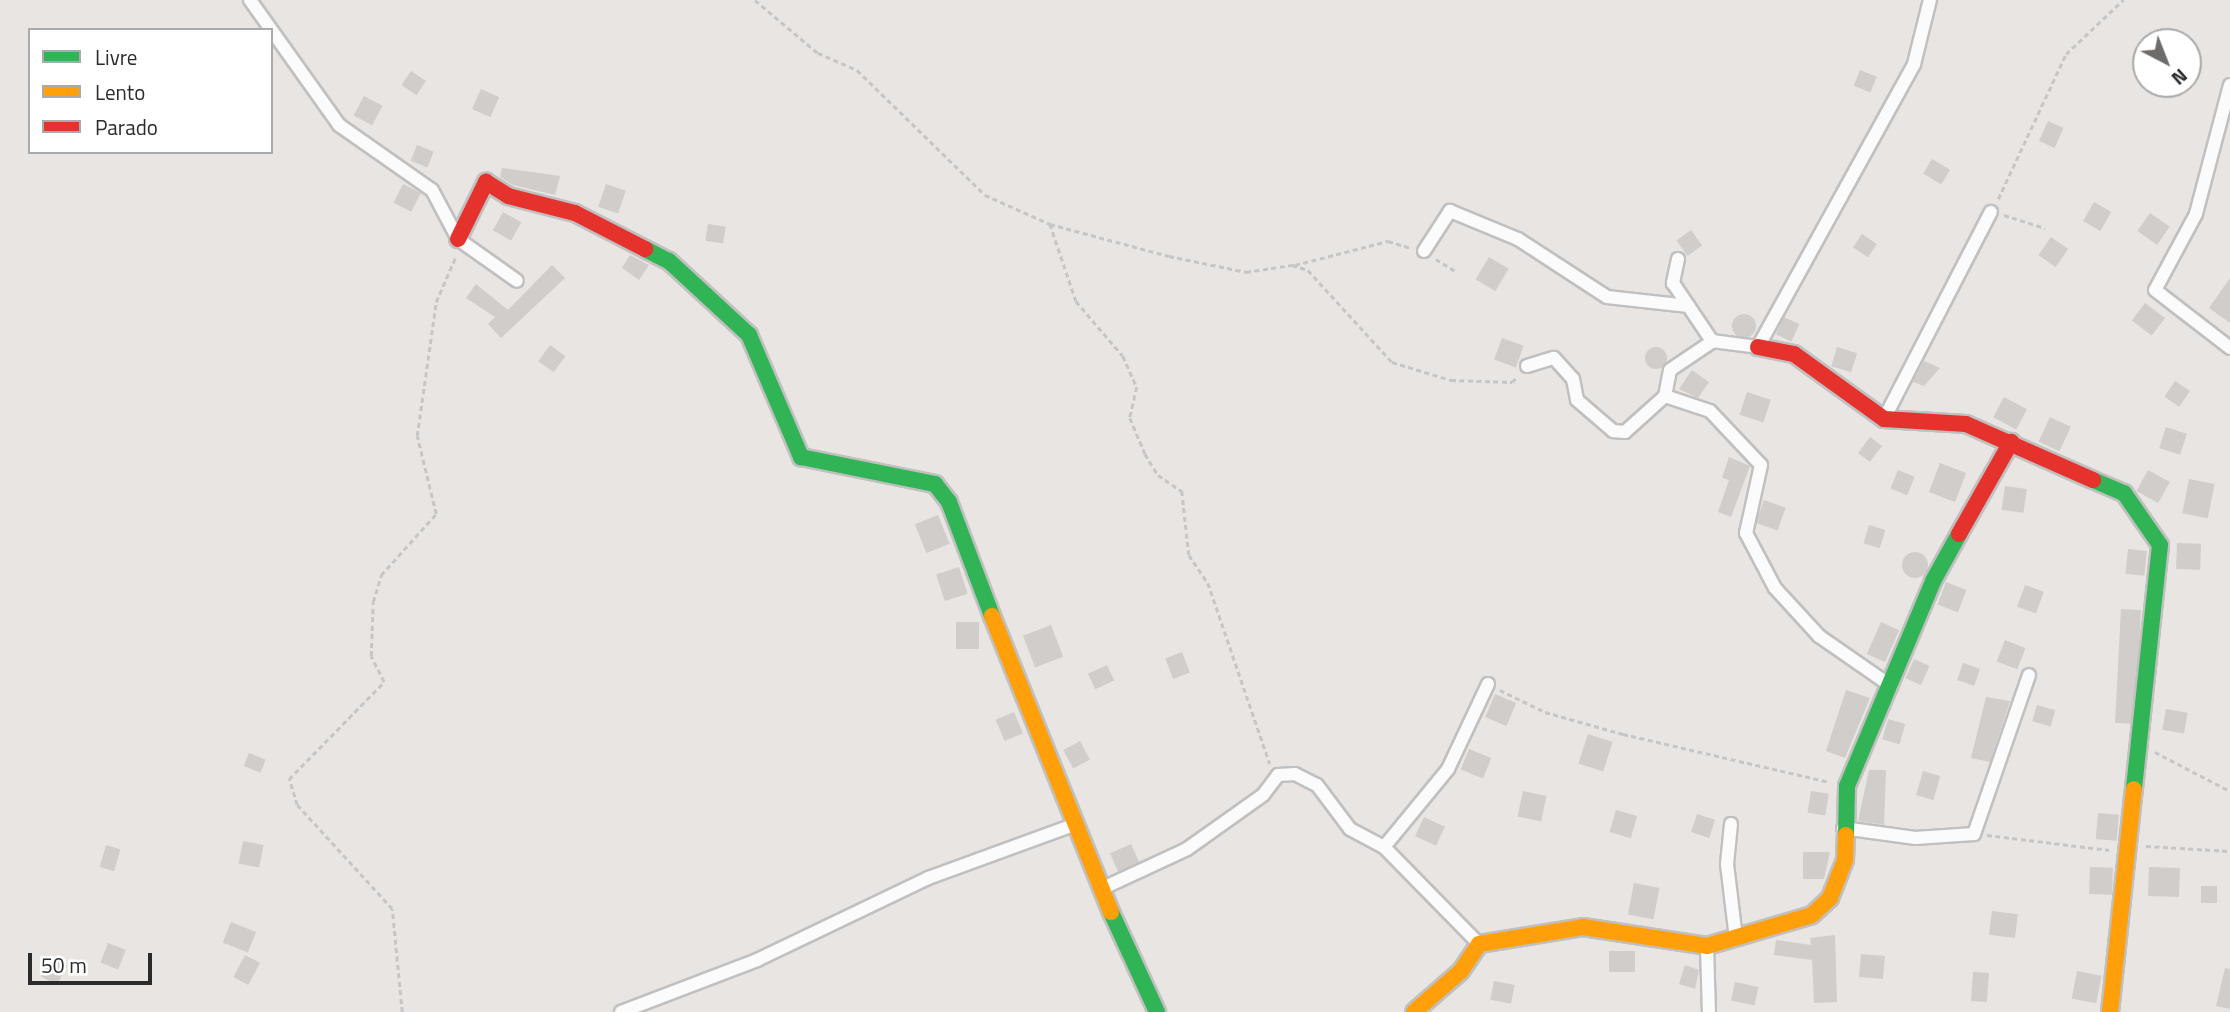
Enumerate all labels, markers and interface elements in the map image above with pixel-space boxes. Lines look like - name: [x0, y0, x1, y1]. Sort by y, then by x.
- legend: [28, 28, 273, 154]
- north arrow: [2132, 28, 2202, 98]
- text: Livre: [95, 41, 137, 73]
- text: N: [2165, 62, 2195, 93]
- text: Lento: [95, 76, 145, 108]
- text: Parado: [95, 111, 158, 143]
- scale bar: [32, 939, 156, 983]
- text: 50 m: [41, 949, 87, 981]

